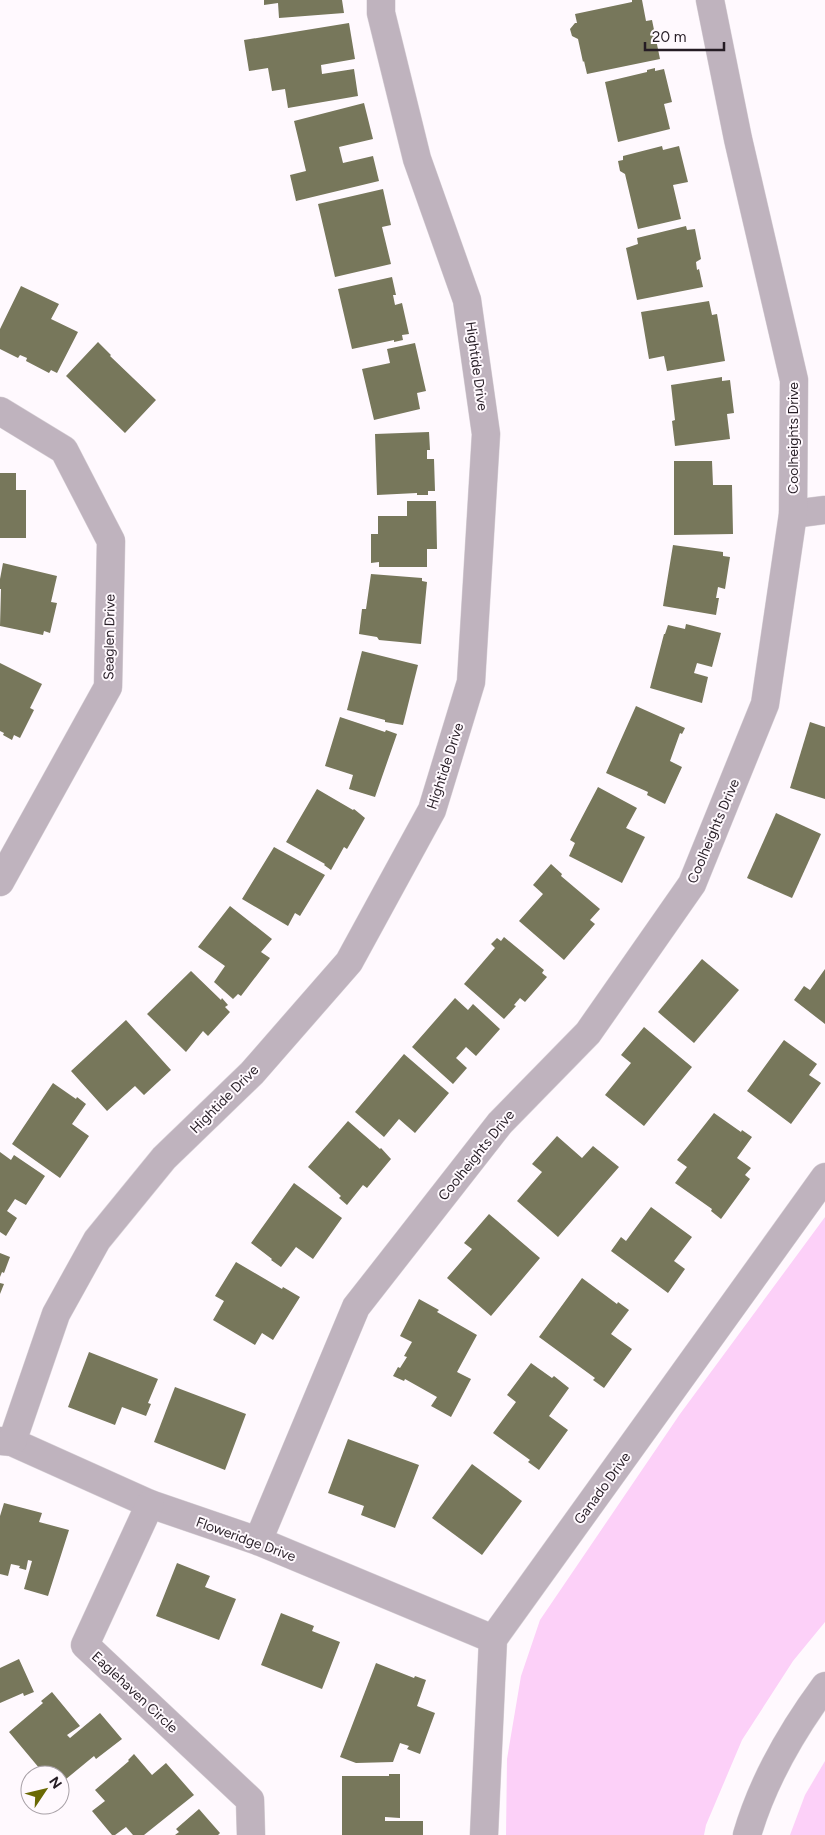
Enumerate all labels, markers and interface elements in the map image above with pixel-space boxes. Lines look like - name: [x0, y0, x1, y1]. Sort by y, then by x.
- scale bar: [645, 20, 724, 52]
- text: 20 m: [652, 28, 686, 46]
- street label: Hightide Drive: [462, 320, 491, 412]
- street label: Coolheights Drive: [785, 382, 802, 494]
- street label: Seaglen Drive: [100, 594, 119, 680]
- street label: Hightide Drive: [423, 720, 468, 812]
- street label: Coolheights Drive: [684, 776, 743, 886]
- street label: Hightide Drive: [187, 1061, 262, 1137]
- street label: Coolheights Drive: [435, 1106, 518, 1204]
- street label: Ganado Drive: [571, 1449, 634, 1528]
- street label: Floweridge Drive: [194, 1514, 298, 1566]
- street label: Eaglehaven Circle: [88, 1648, 182, 1737]
- north arrow: [20, 1765, 70, 1815]
- text: N: [45, 1774, 65, 1792]

